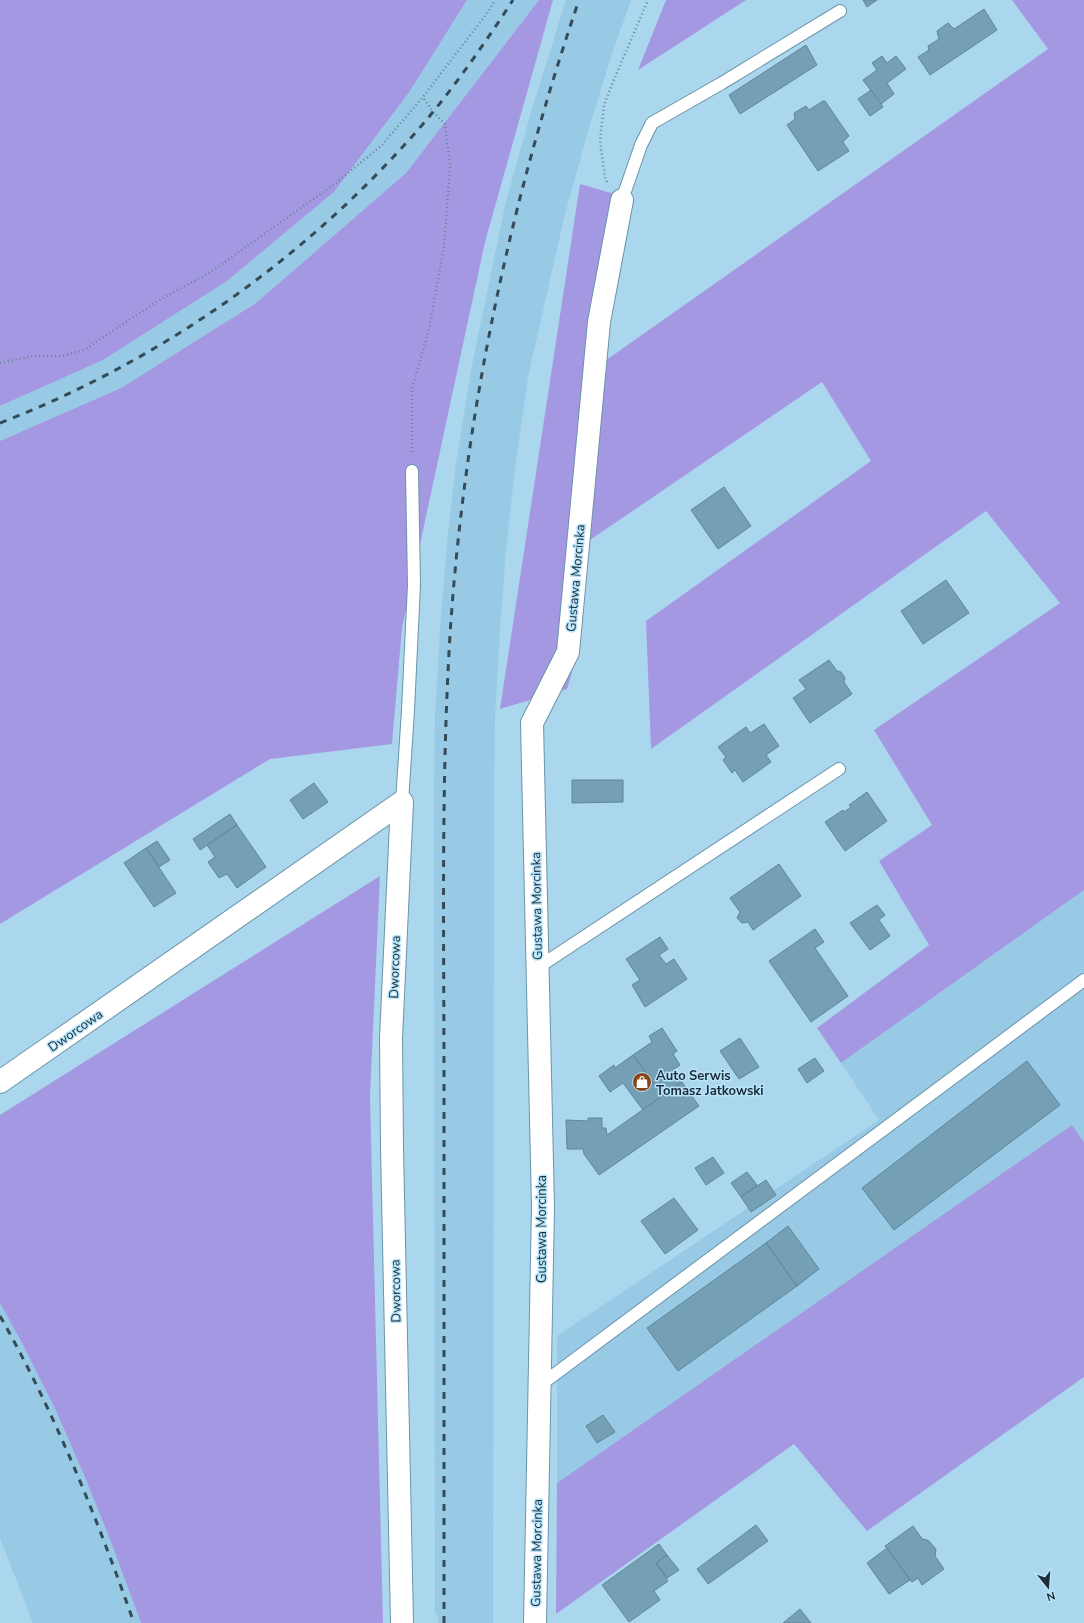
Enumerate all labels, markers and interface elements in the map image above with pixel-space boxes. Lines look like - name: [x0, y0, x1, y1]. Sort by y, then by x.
- street label: Gustawa Morcinka: [562, 524, 590, 633]
- street label: Gustawa Morcinka: [527, 852, 547, 960]
- street label: Dworcowa: [385, 935, 405, 999]
- street label: Dworcowa: [45, 1005, 107, 1056]
- place label: Auto Serwis Tomasz Jatkowski: [656, 1067, 764, 1100]
- shop icon: Auto Serwis Tomasz Jatkowski: [631, 1071, 653, 1093]
- street label: Gustawa Morcinka: [533, 1175, 551, 1283]
- street label: Dworcowa: [386, 1259, 406, 1323]
- street label: Gustawa Morcinka: [527, 1499, 547, 1607]
- north arrow: [1028, 1567, 1068, 1607]
- text: N: [1045, 1588, 1057, 1604]

